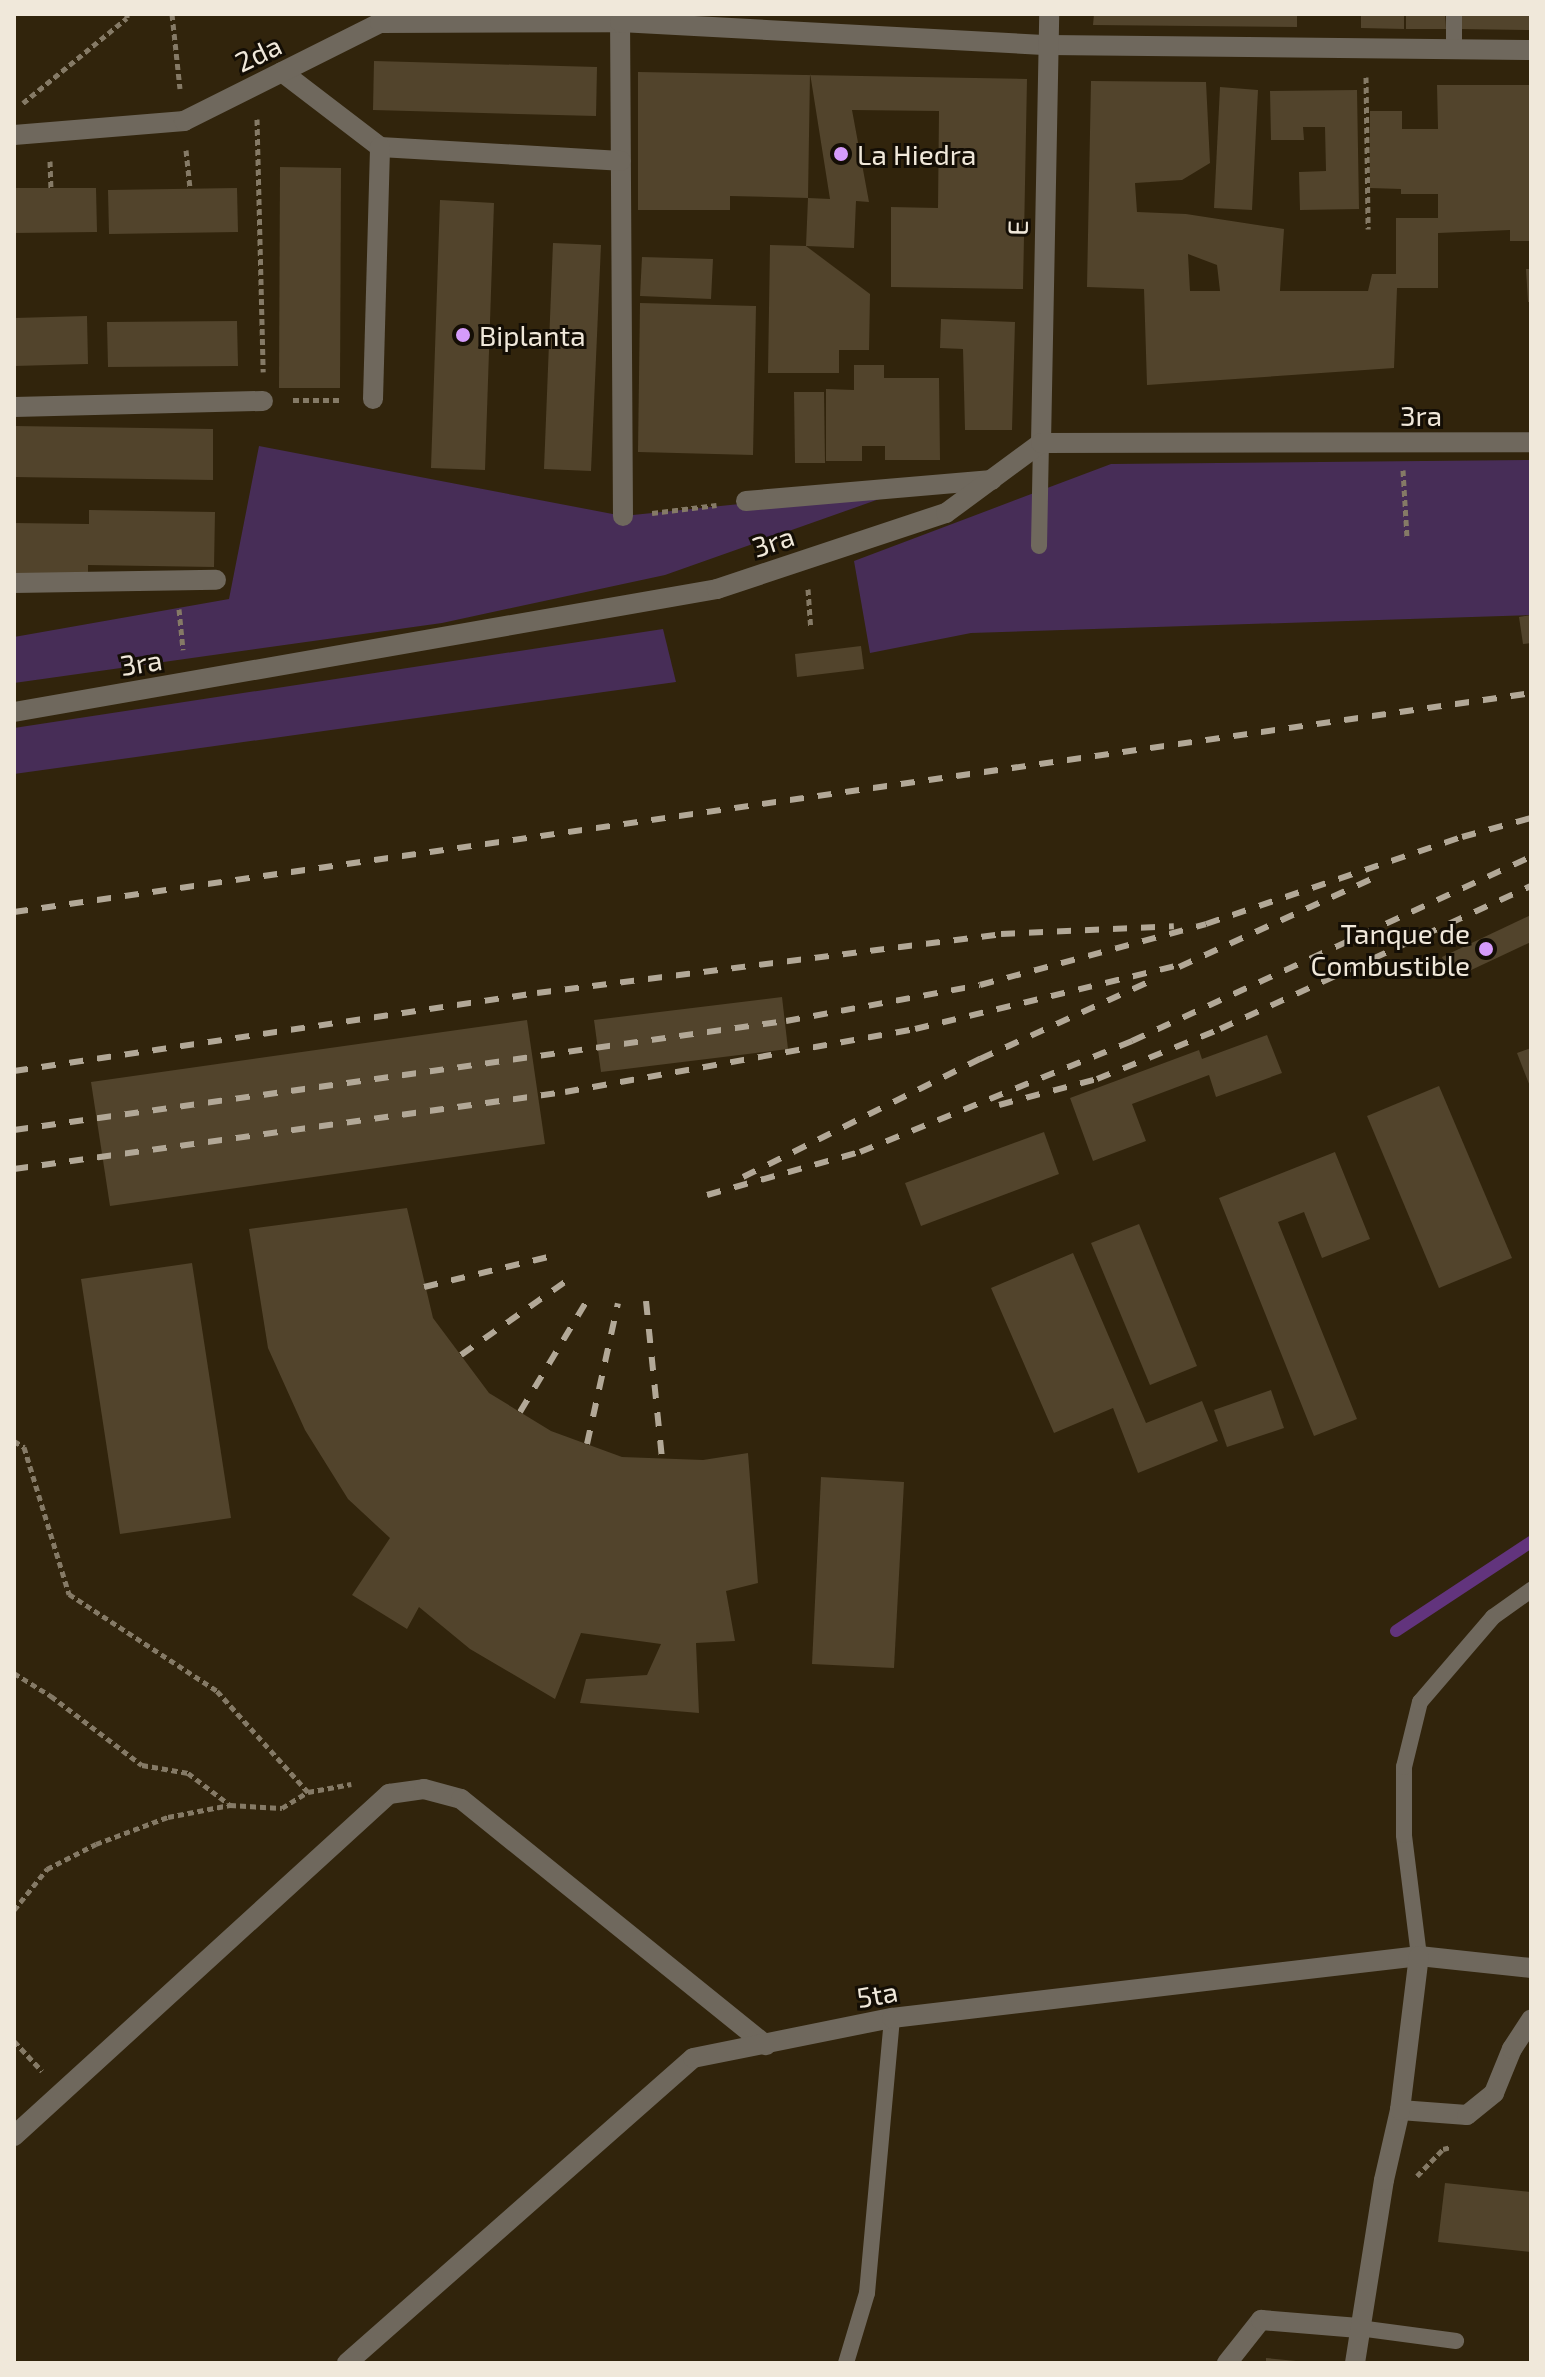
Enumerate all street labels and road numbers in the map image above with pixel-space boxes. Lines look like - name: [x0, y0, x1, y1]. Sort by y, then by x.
- street label: 2da: [229, 28, 287, 78]
- street label: E: [1000, 220, 1034, 236]
- street label: 3ra: [1400, 398, 1442, 432]
- street label: 3ra: [748, 519, 798, 563]
- street label: 3ra: [118, 642, 164, 682]
- street label: 5ta: [854, 1974, 900, 2014]

